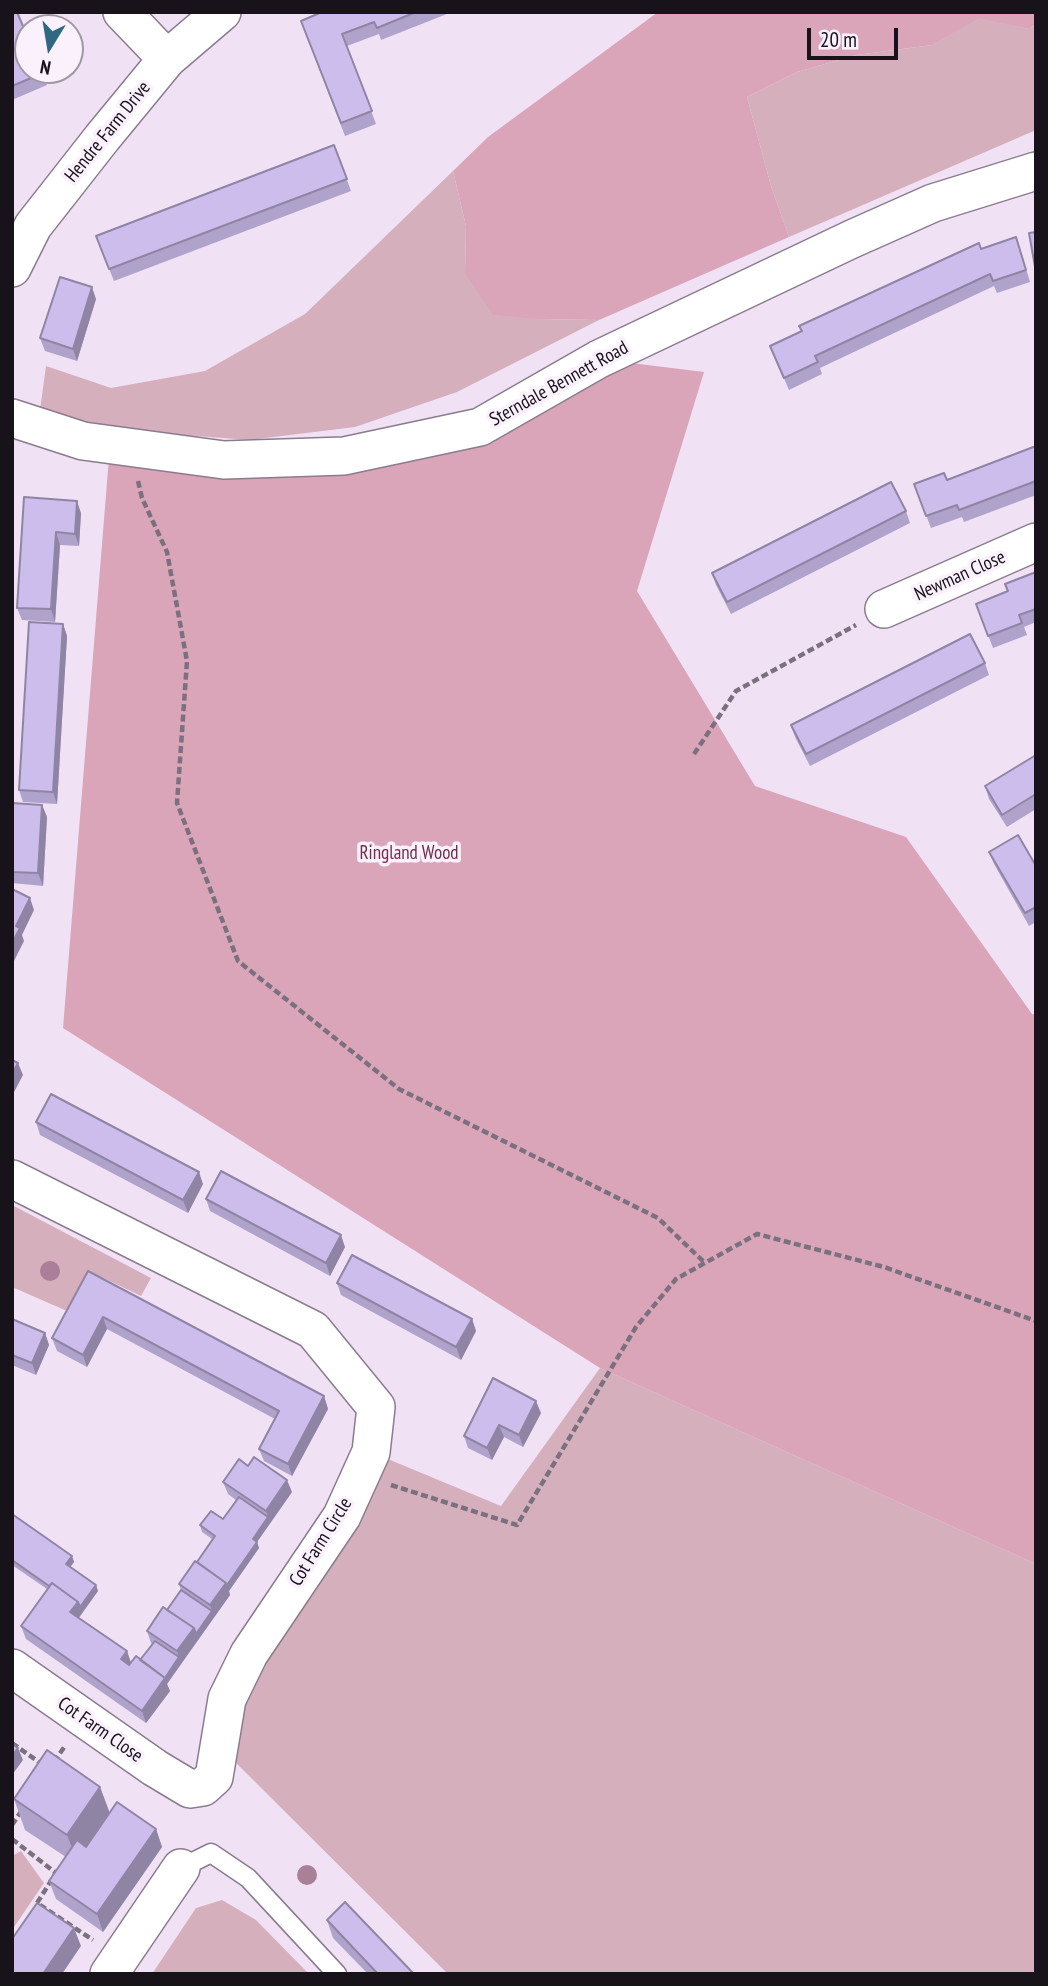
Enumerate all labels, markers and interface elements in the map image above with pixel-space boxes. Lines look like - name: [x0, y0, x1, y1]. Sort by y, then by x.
- north arrow: [14, 14, 84, 84]
- scale bar: [810, 14, 901, 58]
- text: 20 m: [820, 26, 857, 53]
- text: N: [38, 55, 53, 80]
- street label: Hendre Farm Drive: [60, 77, 156, 187]
- street label: Sterndale Bennett Road: [486, 336, 632, 432]
- street label: Newman Close: [911, 546, 1009, 606]
- park label: Ringland Wood: [359, 843, 459, 865]
- street label: Cot Farm Circle: [285, 1494, 357, 1590]
- street label: Cot Farm Close: [53, 1692, 147, 1768]

